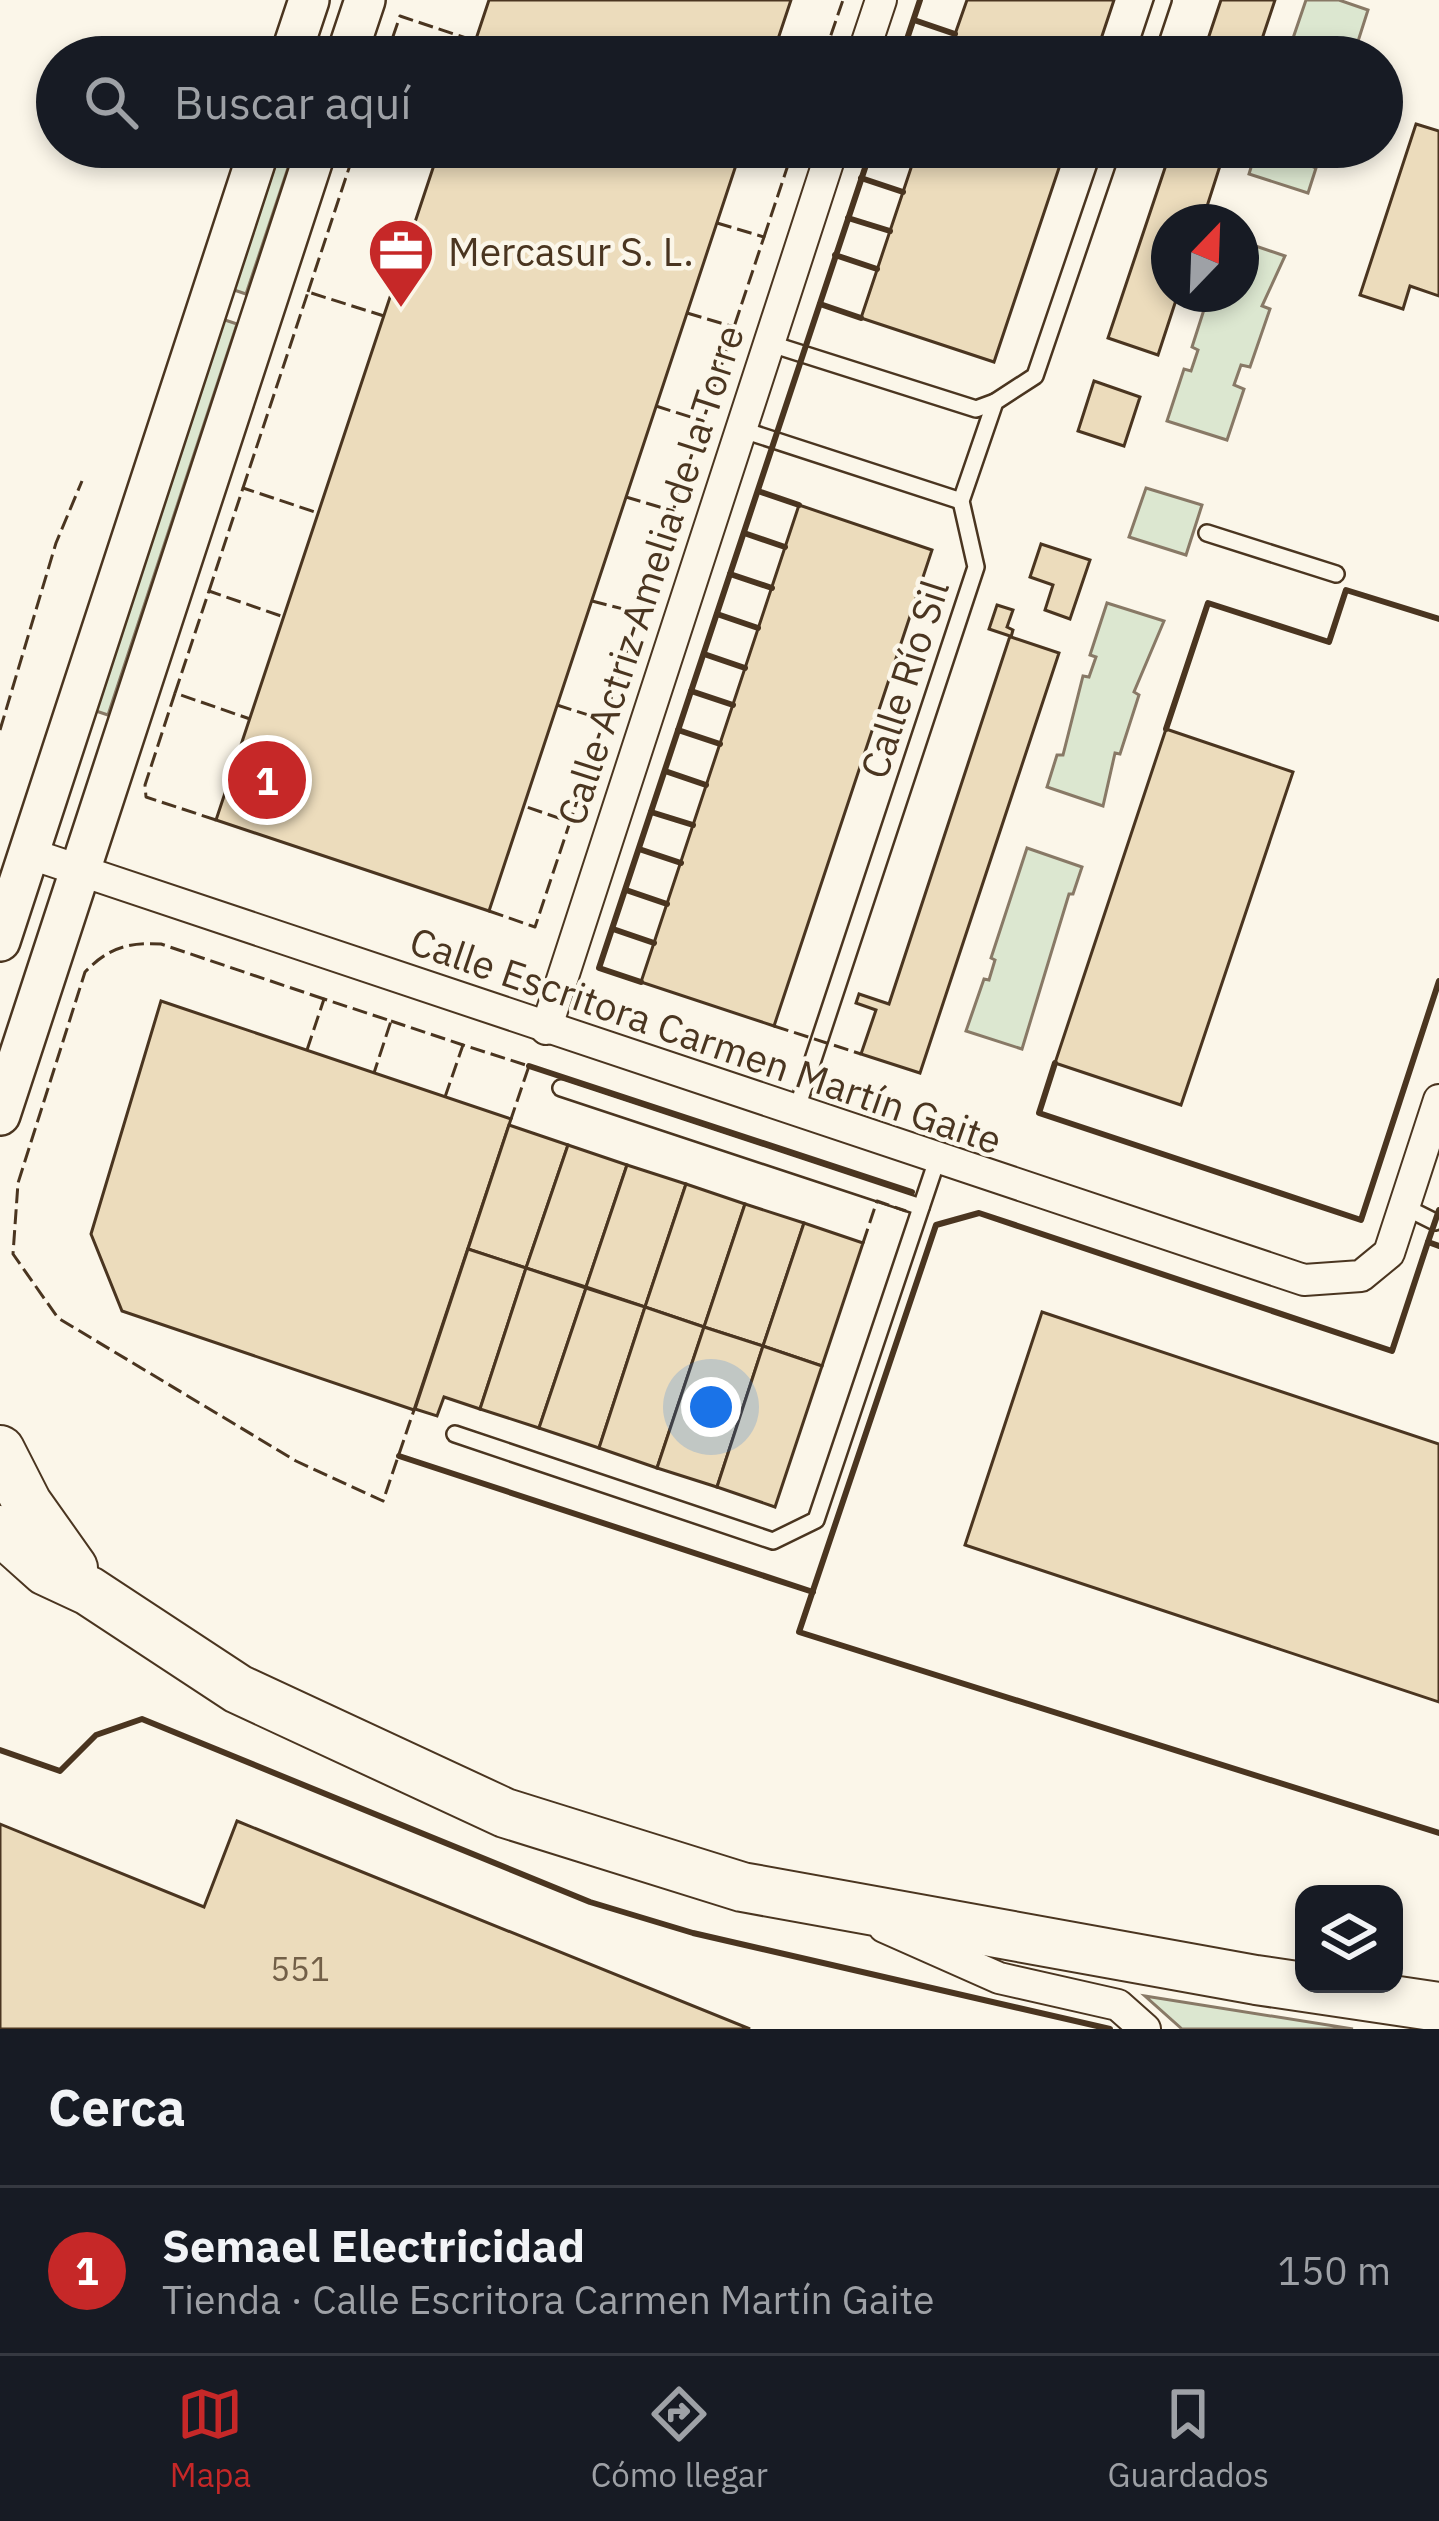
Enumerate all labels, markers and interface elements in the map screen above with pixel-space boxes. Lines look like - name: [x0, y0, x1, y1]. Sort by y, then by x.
- search box: [36, 36, 1403, 168]
- icon: search: [78, 69, 144, 135]
- text: Buscar aquí: [174, 73, 412, 131]
- north arrow: [1151, 204, 1259, 312]
- office icon: Mercasur S. L.: [366, 216, 436, 310]
- place label: Mercasur S. L.: [448, 226, 694, 277]
- street label: Calle Actriz Amelia de la Torre: [545, 319, 755, 831]
- street label: Calle Río Sil: [848, 573, 960, 785]
- pin: 1: [228, 735, 306, 825]
- street label: Calle Escritora Carmen Martín Gaite: [404, 915, 1008, 1165]
- your location: [681, 1377, 741, 1437]
- map controls: [1295, 1885, 1403, 1993]
- button: layers: [1295, 1885, 1403, 1993]
- house number: 551: [270, 1947, 330, 1990]
- text: Cerca: [48, 2074, 186, 2140]
- text: Semael Electricidad: [162, 2216, 585, 2274]
- text: 1: [75, 2245, 99, 2296]
- text: 150 m: [1278, 2245, 1391, 2296]
- text: Tienda · Calle Escritora Carmen Martín Gaite: [162, 2274, 934, 2325]
- tab: Mapa: [170, 2381, 251, 2496]
- tab: Cómo llegar: [591, 2381, 768, 2496]
- tab: Guardados: [1107, 2381, 1269, 2496]

